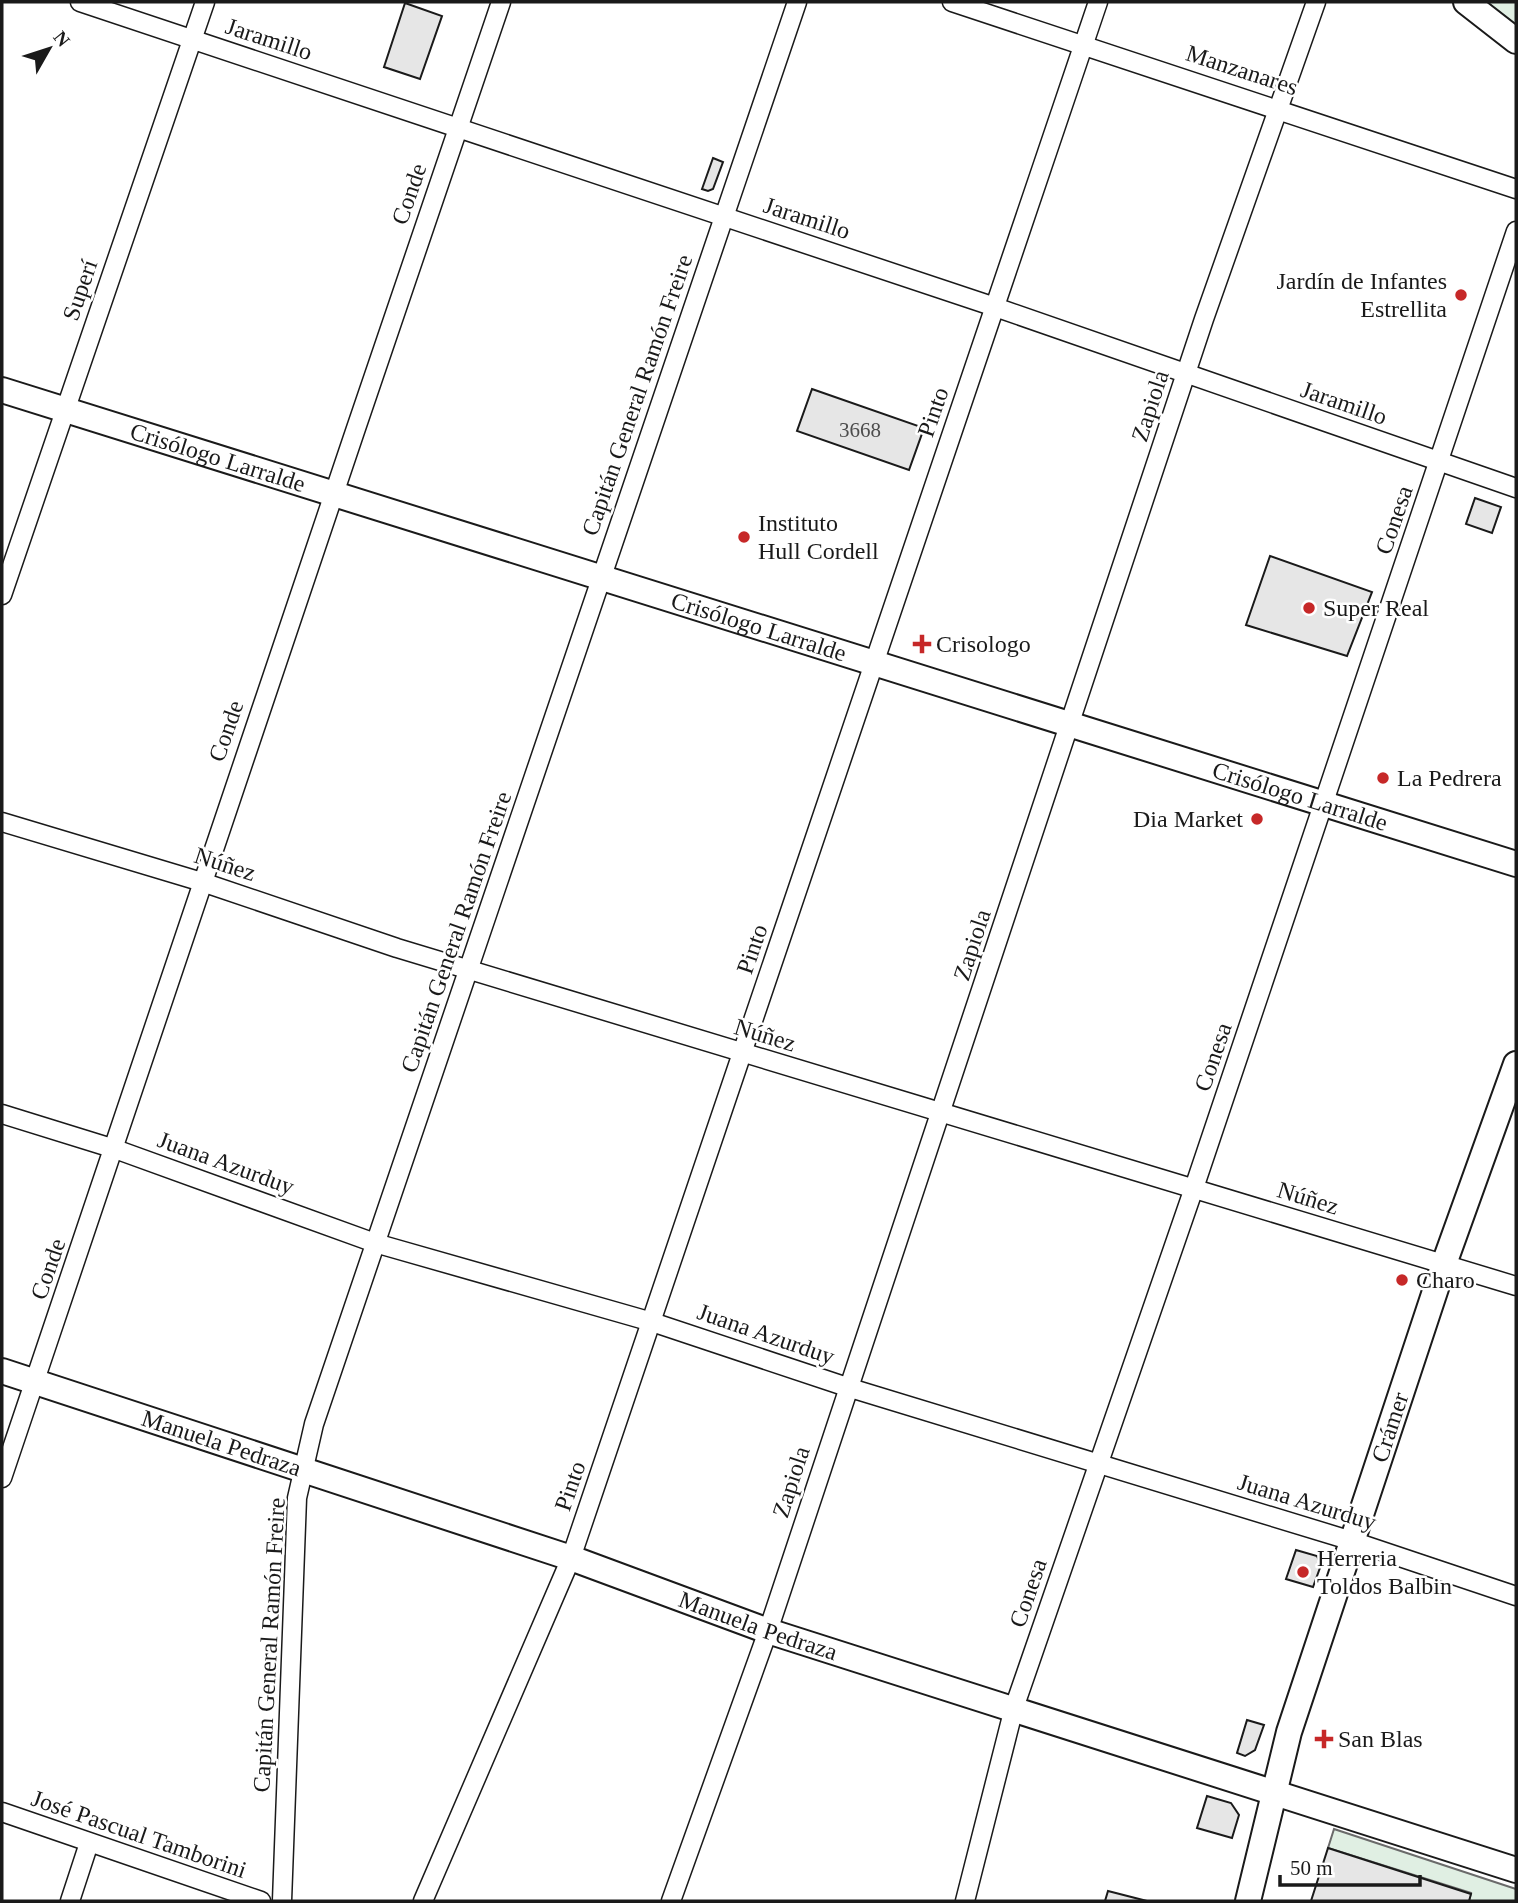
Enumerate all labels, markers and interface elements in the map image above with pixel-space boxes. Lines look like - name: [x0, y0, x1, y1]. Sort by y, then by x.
- street label: Jaramillo: [223, 13, 315, 65]
- north arrow: [14, 14, 84, 84]
- text: N: [49, 27, 74, 51]
- street label: Manzanares: [1183, 40, 1301, 100]
- street label: Conde: [387, 160, 431, 228]
- street label: Jaramillo: [761, 192, 853, 244]
- street label: Capitán General Ramón Freire: [577, 251, 697, 539]
- street label: Superí: [58, 256, 103, 324]
- place label: Jardín de Infantes Estrellita: [1276, 268, 1447, 322]
- marker: Jardín de Infantes Estrellita: [1453, 287, 1469, 303]
- street label: Zapiola: [1126, 367, 1174, 445]
- street label: Jaramillo: [1298, 376, 1390, 430]
- street label: Pinto: [912, 384, 954, 440]
- street label: Crisólogo Larralde: [127, 418, 308, 497]
- house number: 3668: [839, 418, 881, 442]
- street label: Conesa: [1370, 482, 1418, 558]
- place label: Instituto Hull Cordell: [758, 510, 879, 564]
- marker: Instituto Hull Cordell: [736, 529, 752, 545]
- street label: Crisólogo Larralde: [668, 587, 850, 667]
- place label: Super Real: [1323, 595, 1429, 621]
- marker: Super Real: [1301, 600, 1317, 616]
- place label: Crisologo: [936, 631, 1031, 657]
- marker: Crisologo: [914, 636, 930, 652]
- street label: Conde: [204, 697, 248, 765]
- street label: Crisólogo Larralde: [1209, 757, 1391, 836]
- place label: La Pedrera: [1397, 765, 1502, 791]
- marker: La Pedrera: [1375, 770, 1391, 786]
- street label: Capitán General Ramón Freire: [396, 788, 516, 1076]
- place label: Dia Market: [1133, 806, 1243, 832]
- marker: Dia Market: [1249, 811, 1265, 827]
- street label: Núñez: [191, 842, 259, 886]
- street label: Zapiola: [948, 906, 996, 984]
- street label: Pinto: [731, 921, 773, 977]
- street label: Núñez: [731, 1013, 799, 1057]
- street label: Conesa: [1189, 1019, 1237, 1095]
- street label: Juana Azurduy: [154, 1126, 298, 1200]
- street label: Núñez: [1274, 1176, 1342, 1220]
- street label: Conde: [26, 1235, 70, 1303]
- place label: Charo: [1416, 1267, 1475, 1293]
- marker: Charo: [1394, 1272, 1410, 1288]
- street label: Juana Azurduy: [694, 1298, 838, 1370]
- street label: Crámer: [1366, 1389, 1414, 1465]
- street label: Manuela Pedraza: [139, 1405, 305, 1481]
- street label: Zapiola: [767, 1443, 815, 1521]
- street label: Pinto: [549, 1458, 591, 1514]
- street label: Juana Azurduy: [1235, 1469, 1379, 1535]
- street label: Capitán General Ramón Freire: [248, 1497, 290, 1793]
- place label: Herreria Toldos Balbin: [1317, 1545, 1452, 1599]
- street label: Conesa: [1004, 1555, 1052, 1631]
- marker: Herreria Toldos Balbin: [1295, 1564, 1311, 1580]
- street label: Manuela Pedraza: [675, 1586, 841, 1665]
- place label: San Blas: [1338, 1726, 1423, 1752]
- marker: San Blas: [1316, 1731, 1332, 1747]
- street label: José Pascual Tamborini: [28, 1785, 250, 1883]
- scale bar: [1280, 1843, 1420, 1887]
- text: 50 m: [1290, 1856, 1333, 1880]

